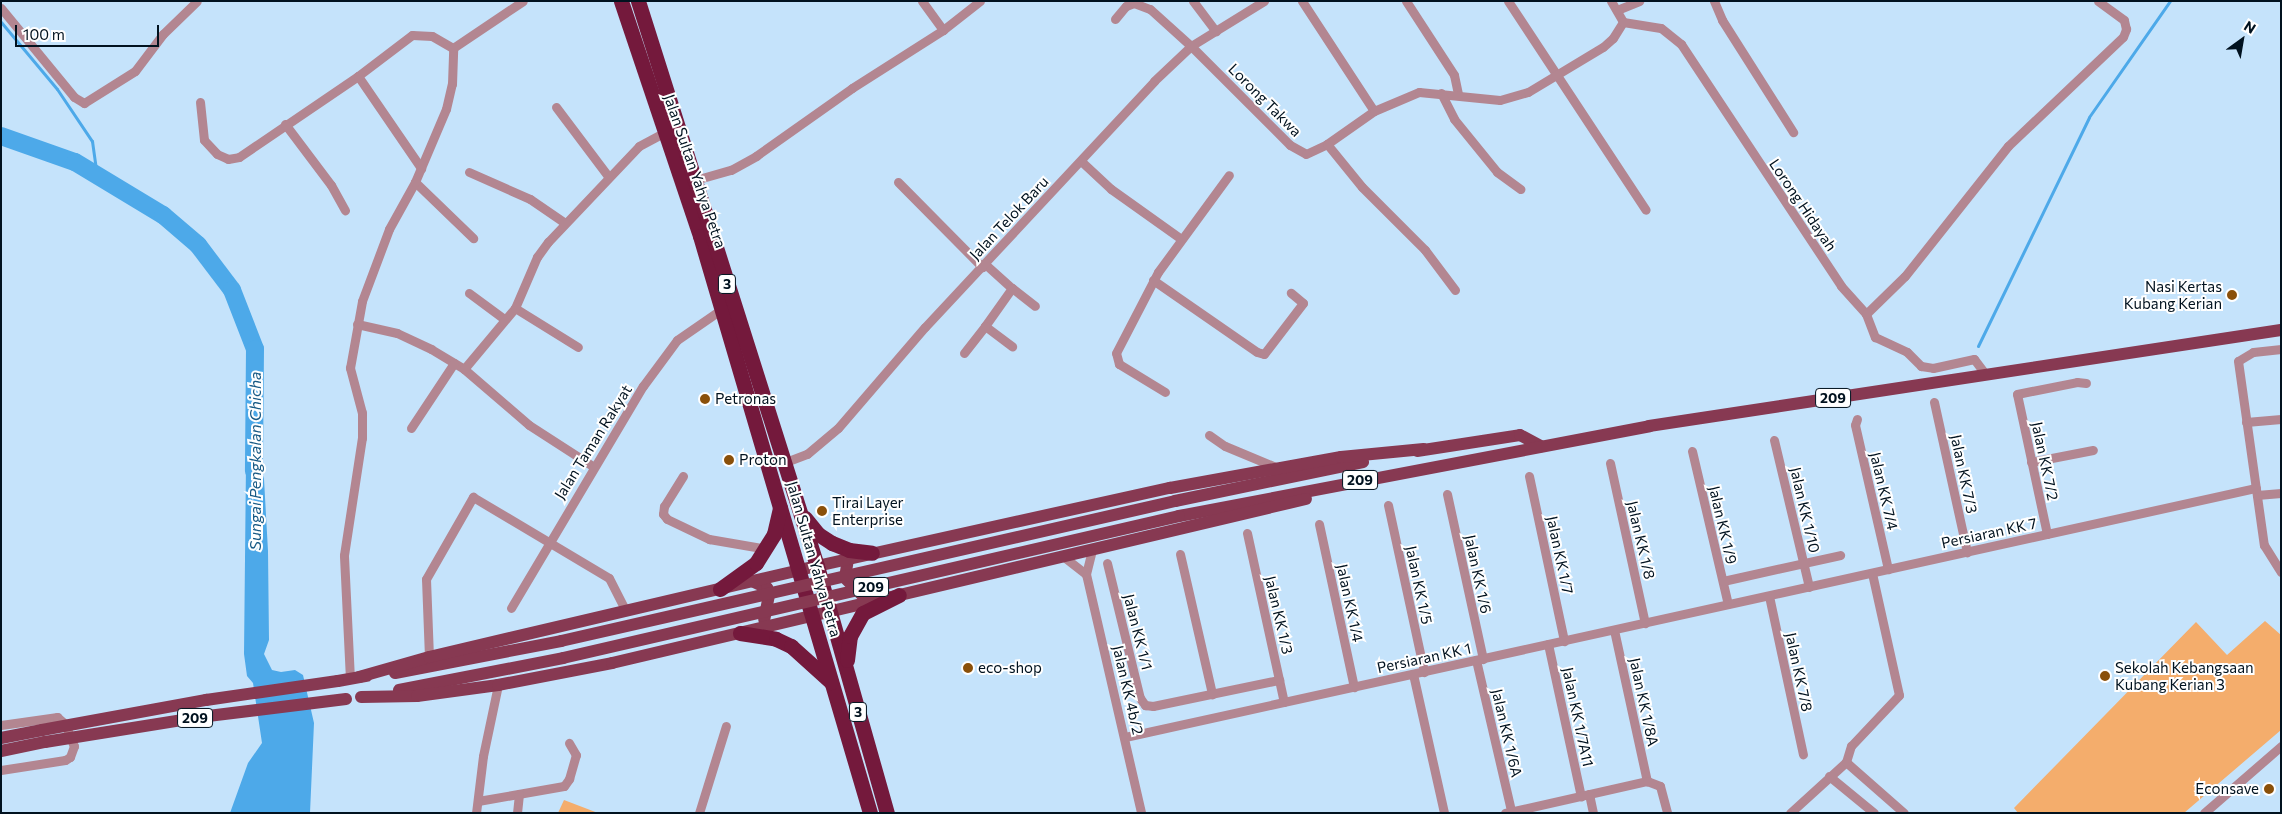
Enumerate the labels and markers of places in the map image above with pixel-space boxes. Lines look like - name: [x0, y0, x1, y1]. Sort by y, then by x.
- place label: Nasi Kertas Kubang Kerian: [2124, 277, 2222, 312]
- marker: Nasi Kertas Kubang Kerian: [2226, 289, 2238, 301]
- place label: Petronas: [715, 390, 776, 408]
- marker: Petronas: [699, 393, 711, 405]
- place label: Proton: [739, 451, 787, 469]
- marker: Proton: [723, 454, 735, 466]
- place label: Tirai Layer Enterprise: [832, 493, 904, 528]
- marker: Tirai Layer Enterprise: [816, 505, 828, 517]
- place label: Sekolah Kebangsaan Kubang Kerian 3: [2115, 658, 2254, 693]
- place label: eco-shop: [978, 659, 1042, 677]
- marker: eco-shop: [962, 662, 974, 674]
- marker: Sekolah Kebangsaan Kubang Kerian 3: [2099, 670, 2111, 682]
- place label: Econsave: [2195, 780, 2259, 798]
- marker: Econsave: [2263, 783, 2275, 795]

